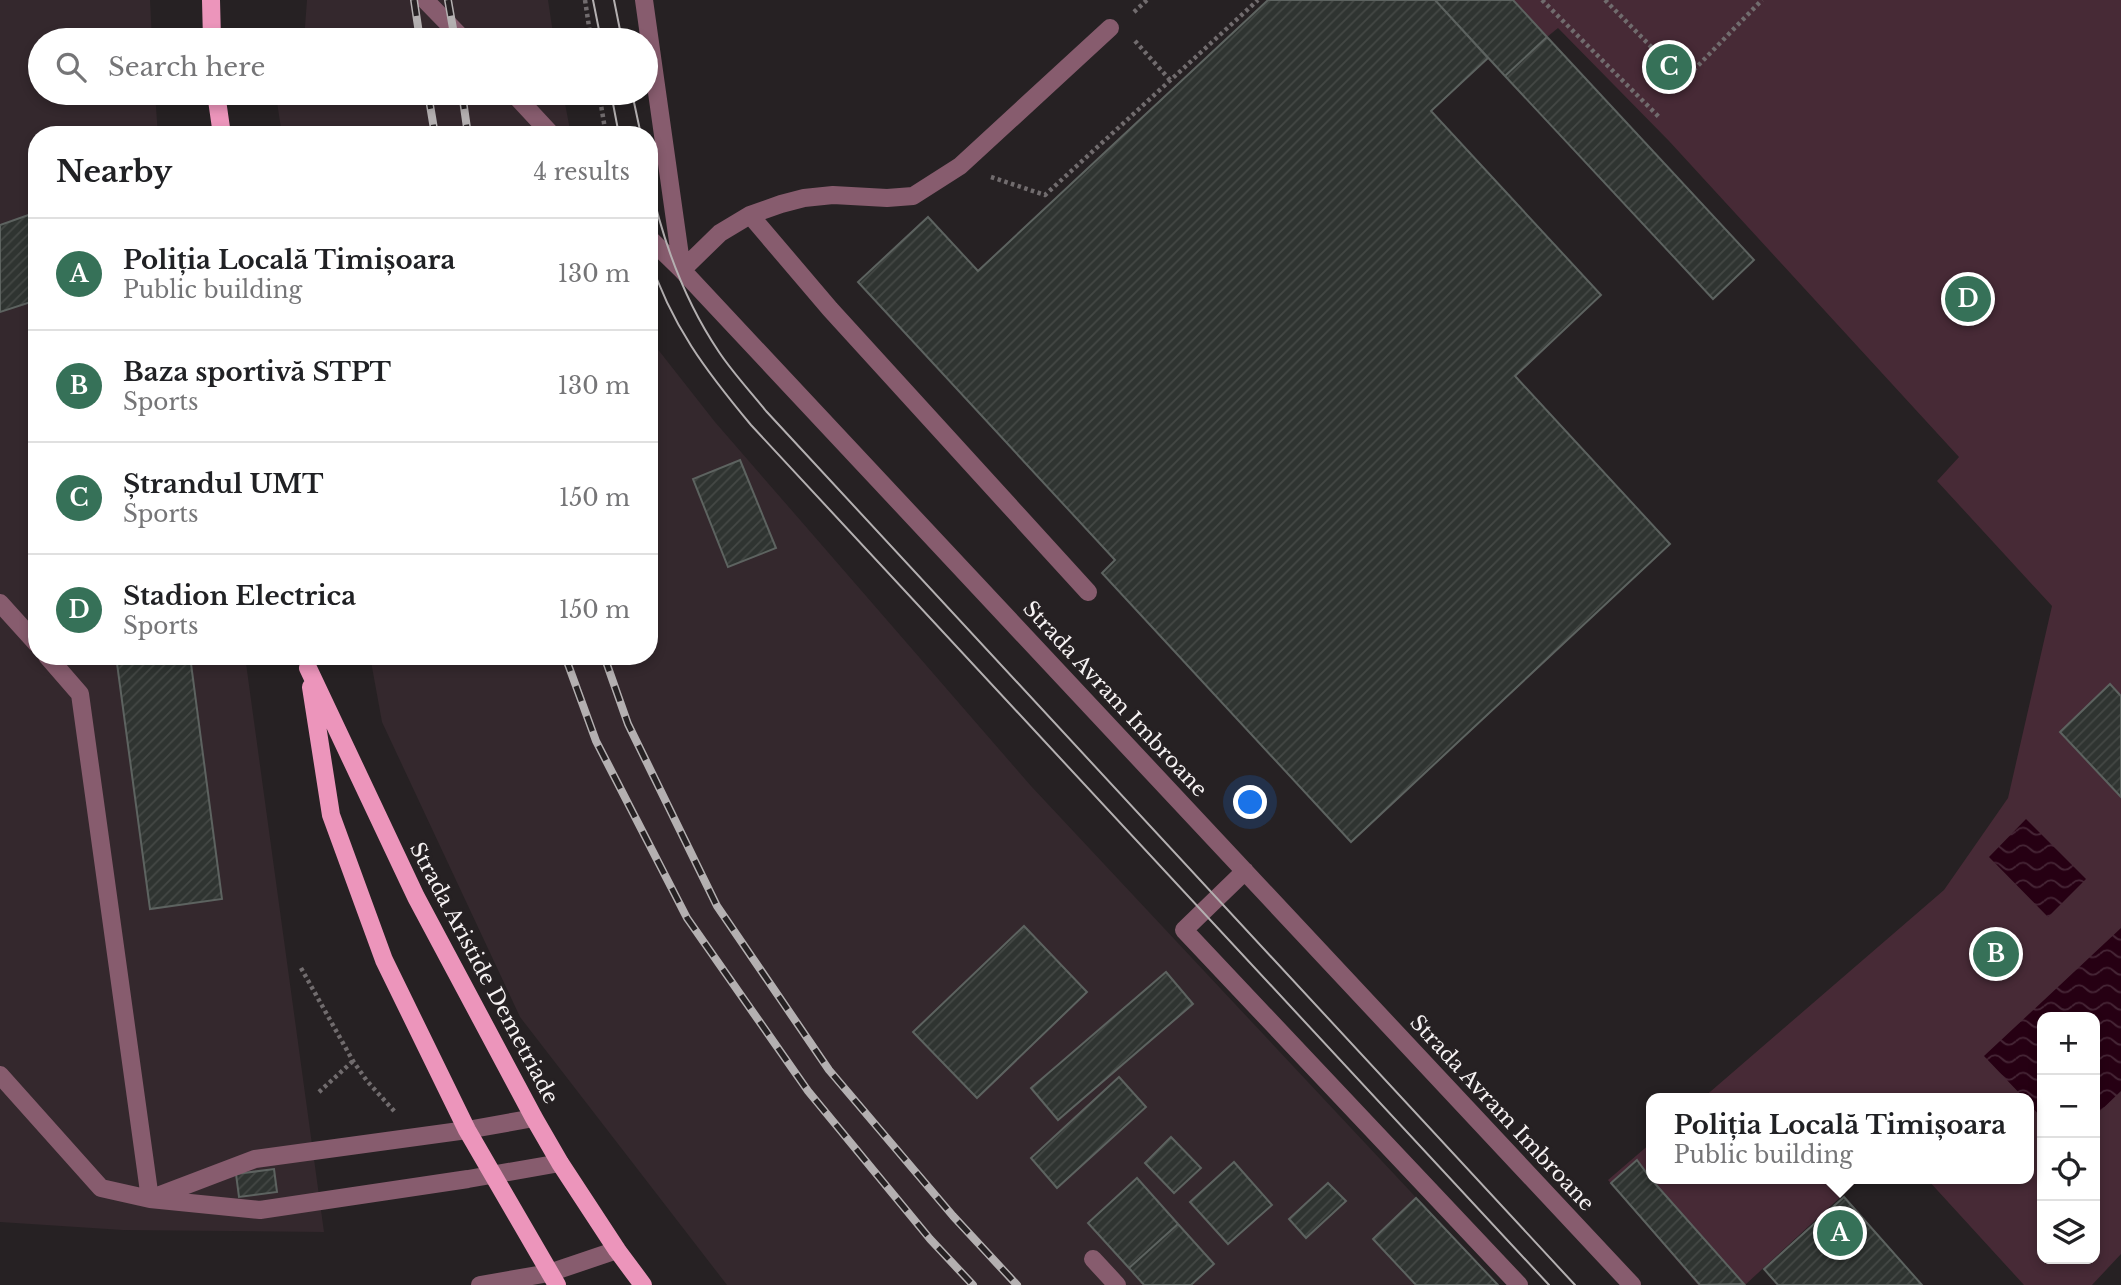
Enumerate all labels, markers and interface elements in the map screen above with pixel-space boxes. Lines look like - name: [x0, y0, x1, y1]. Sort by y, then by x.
- search box: [28, 28, 658, 105]
- pin: C: [1646, 41, 1692, 93]
- icon: search: [52, 48, 90, 86]
- text: Search here: [108, 51, 265, 83]
- text: Nearby: [56, 153, 172, 190]
- text: 4 results: [534, 158, 630, 186]
- text: Poliția Locală Timișoara: [123, 244, 455, 276]
- text: A: [70, 260, 88, 288]
- text: 130 m: [558, 260, 630, 288]
- pin: D: [1945, 273, 1991, 325]
- text: Public building: [123, 276, 302, 304]
- text: Baza sportivă STPT: [123, 356, 391, 388]
- text: B: [70, 372, 88, 400]
- text: 130 m: [558, 372, 630, 400]
- text: Sports: [123, 388, 199, 416]
- text: Ștrandul UMT: [123, 468, 324, 500]
- text: C: [70, 484, 88, 512]
- text: 150 m: [559, 484, 630, 512]
- text: Sports: [123, 500, 199, 528]
- text: Stadion Electrica: [123, 580, 356, 612]
- text: D: [68, 596, 90, 624]
- text: 150 m: [559, 596, 630, 624]
- street label: Strada Avram Imbroane: [1017, 596, 1213, 802]
- text: Sports: [123, 612, 199, 640]
- your location: [1233, 785, 1267, 819]
- street label: Strada Aristide Demetriade: [404, 838, 564, 1108]
- pin: B: [1973, 928, 2019, 980]
- street label: Strada Avram Imbroane: [1404, 1010, 1600, 1216]
- map controls: [2037, 1012, 2100, 1264]
- button: +: [2037, 1012, 2100, 1075]
- button: −: [2037, 1075, 2100, 1138]
- popup: [1646, 1093, 2034, 1184]
- text: Poliția Locală Timișoara: [1674, 1109, 2006, 1141]
- button: locate: [2037, 1138, 2100, 1201]
- text: Public building: [1674, 1141, 1853, 1169]
- button: layers: [2037, 1201, 2100, 1264]
- pin: A: [1817, 1207, 1863, 1259]

